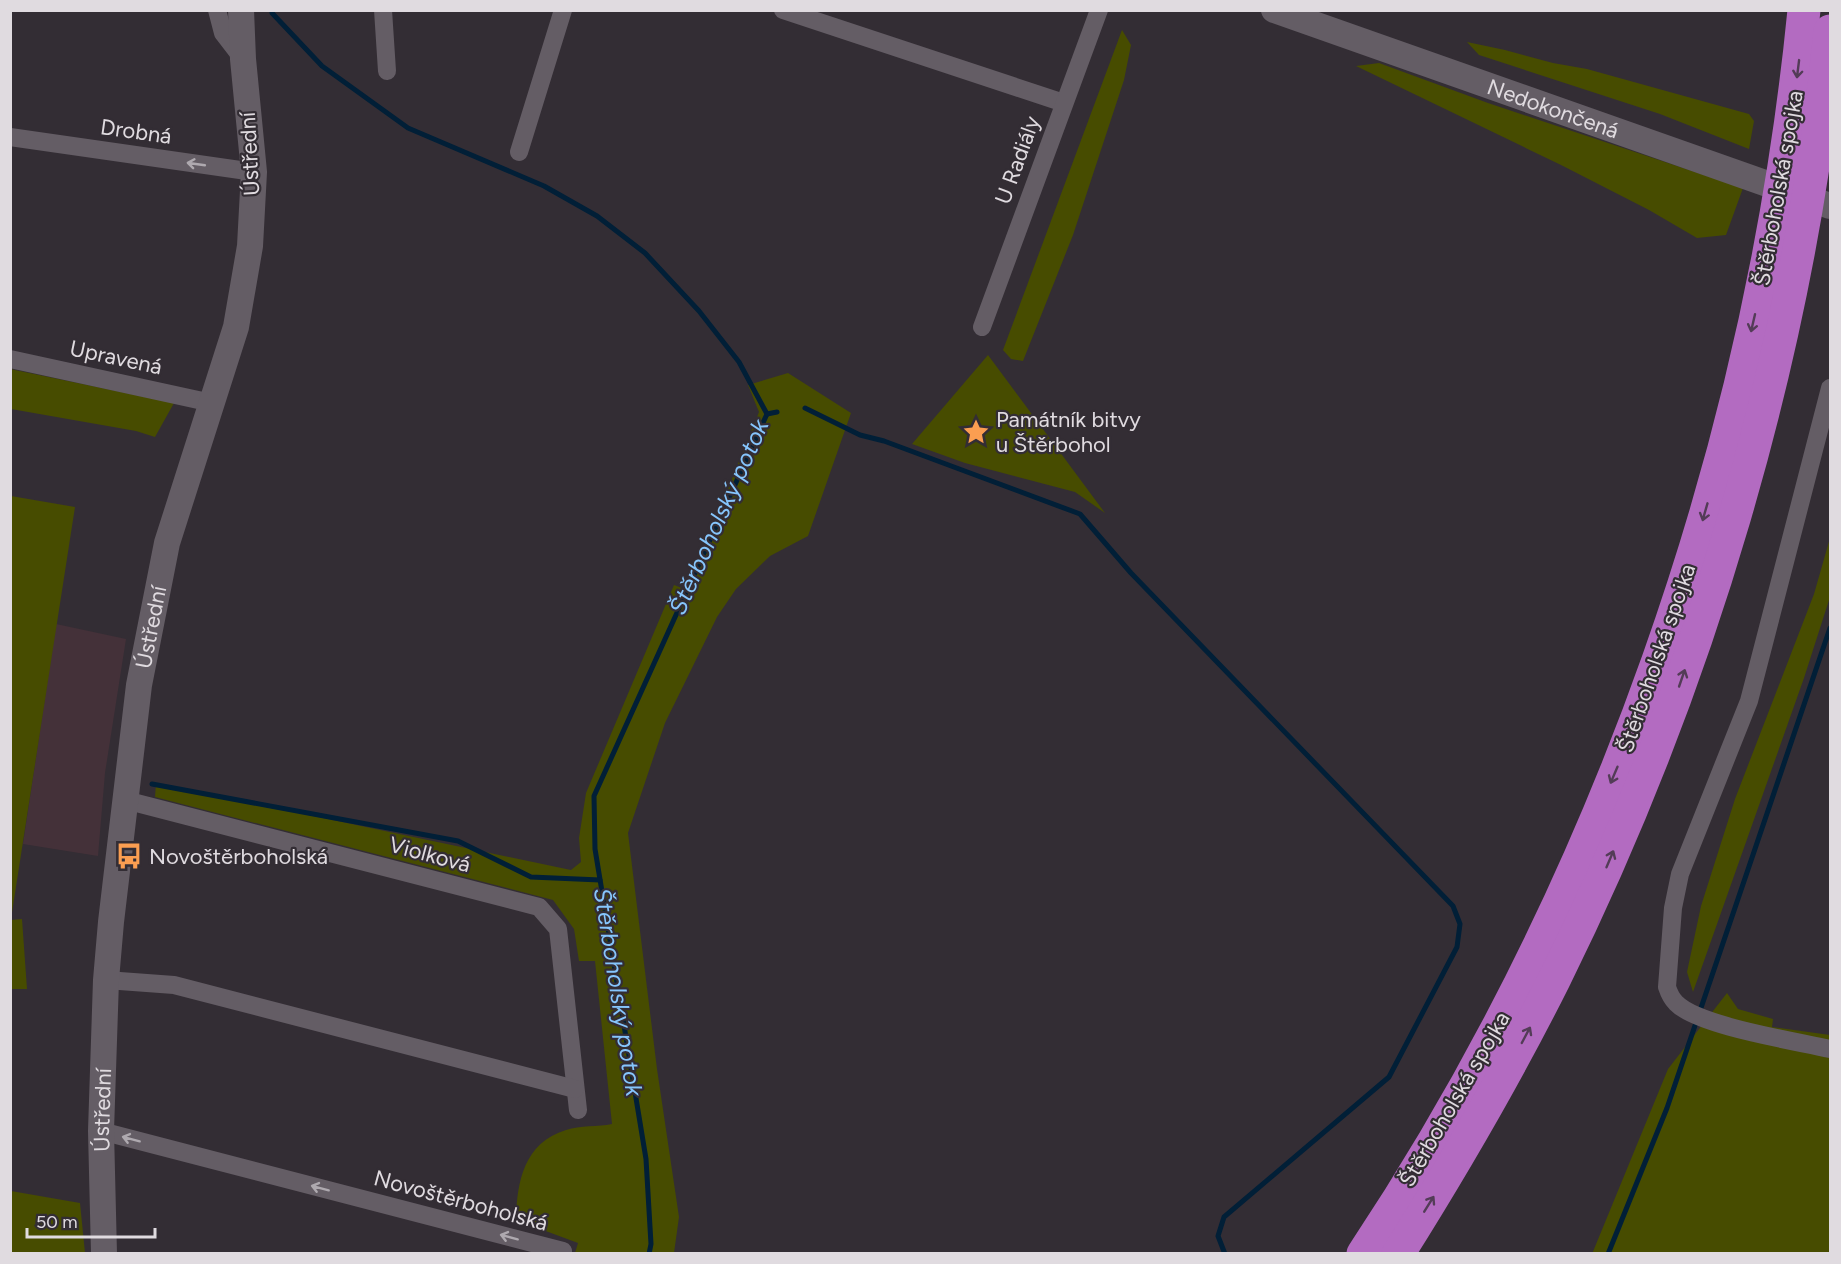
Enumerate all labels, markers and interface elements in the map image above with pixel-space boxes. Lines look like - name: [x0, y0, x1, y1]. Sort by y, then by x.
- one-way arrow: [1792, 58, 1803, 78]
- street label: Nedokončená: [1484, 73, 1622, 144]
- street label: Štěrboholská spojka: [1748, 88, 1809, 288]
- street label: Ústřední: [234, 111, 265, 197]
- street label: U Radiály: [989, 112, 1046, 208]
- street label: Drobná: [99, 113, 173, 150]
- one-way arrow: [187, 158, 206, 169]
- one-way arrow: [1747, 313, 1759, 332]
- street label: Upravená: [67, 335, 165, 380]
- place label: Památník bitvy u Štěrbohol: [996, 406, 1141, 458]
- water label: Štěrboholský potok: [662, 414, 775, 619]
- place icon: Památník bitvy u Štěrbohol: [961, 417, 991, 447]
- one-way arrow: [1699, 502, 1710, 521]
- street label: Štěrboholská spojka: [1612, 560, 1701, 756]
- street label: Ústřední: [130, 583, 172, 671]
- one-way arrow: [1677, 669, 1688, 688]
- one-way arrow: [1607, 766, 1618, 784]
- street label: Violková: [386, 831, 474, 878]
- bus stop icon: Novoštěrboholská: [114, 841, 144, 871]
- place label: Novoštěrboholská: [149, 843, 328, 870]
- one-way arrow: [1605, 850, 1616, 869]
- water label: Štěrboholský potok: [588, 886, 649, 1099]
- street label: Štěrboholská spojka: [1393, 1007, 1516, 1192]
- one-way arrow: [1520, 1026, 1532, 1044]
- street label: Ústřední: [88, 1067, 117, 1152]
- one-way arrow: [122, 1132, 141, 1144]
- street label: Novoštěrboholská: [371, 1164, 551, 1237]
- one-way arrow: [311, 1181, 330, 1193]
- one-way arrow: [1423, 1196, 1435, 1213]
- scale bar: [27, 1201, 154, 1239]
- text: 50 m: [36, 1211, 78, 1233]
- one-way arrow: [500, 1230, 519, 1242]

